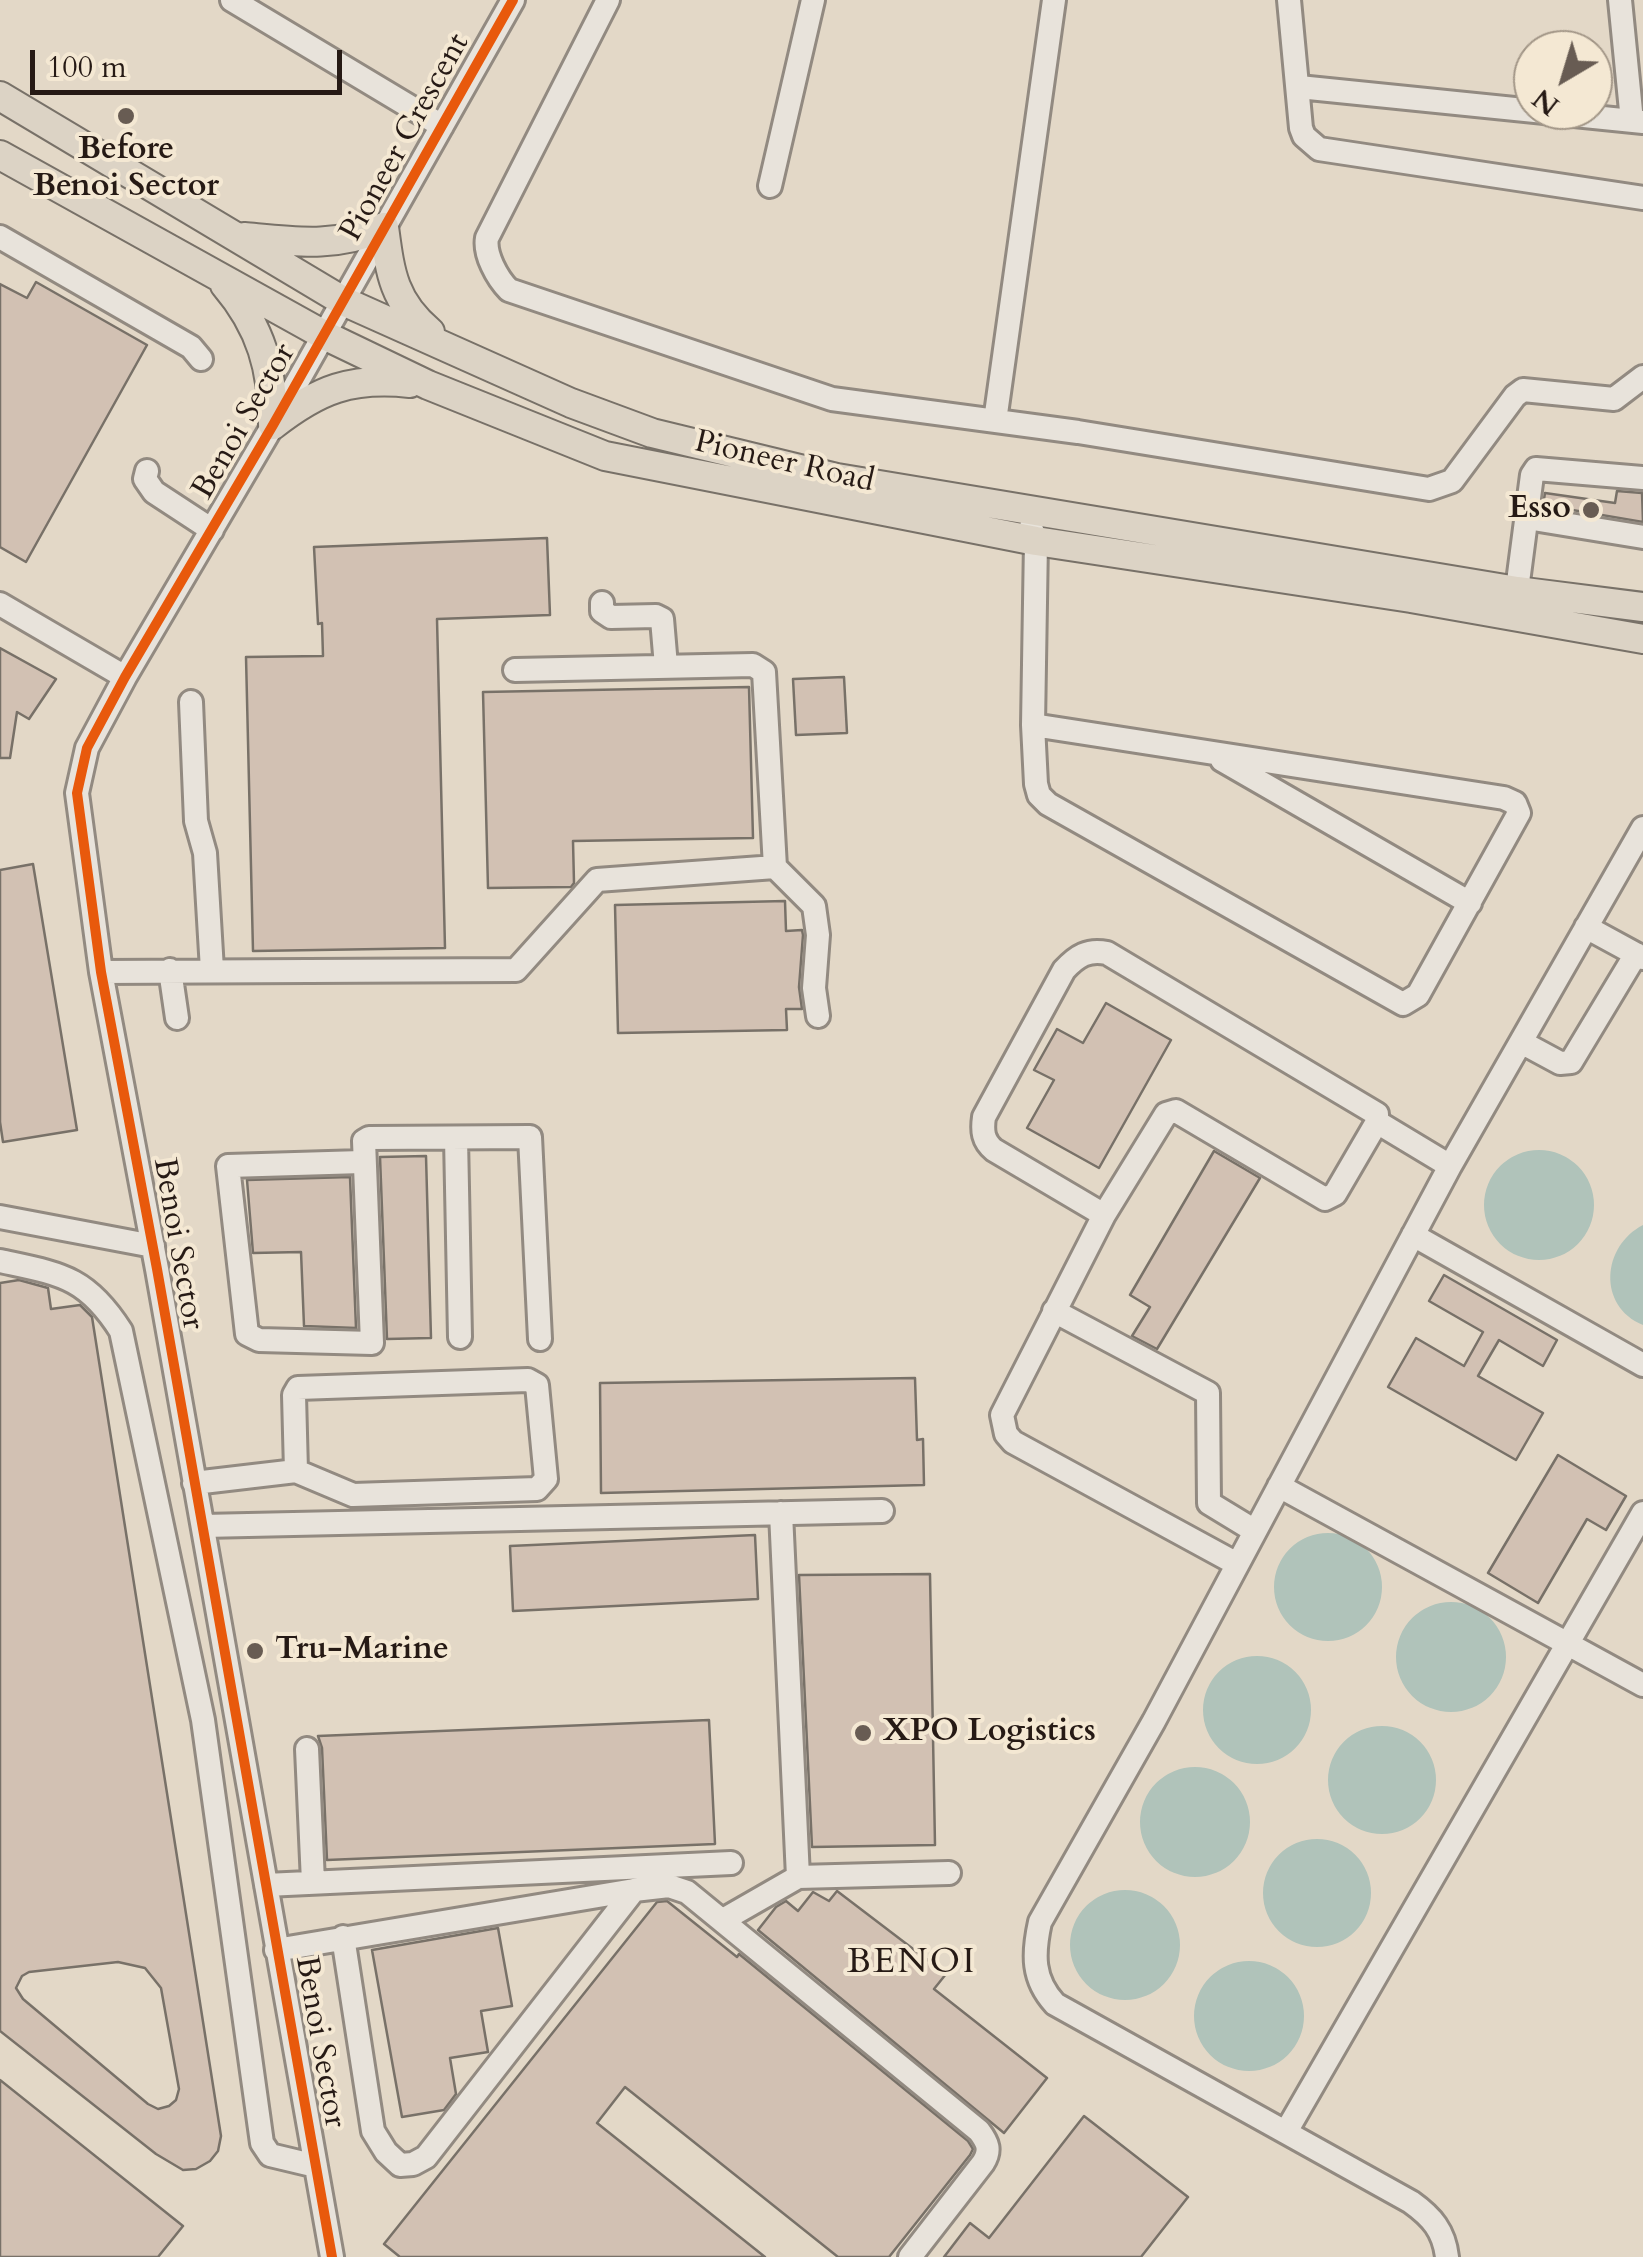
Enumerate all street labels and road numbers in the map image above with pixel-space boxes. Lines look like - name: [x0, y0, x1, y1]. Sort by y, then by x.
- street label: Pioneer Crescent: [333, 27, 479, 249]
- street label: Benoi Sector: [185, 337, 305, 507]
- street label: Pioneer Road: [690, 424, 878, 502]
- street label: Benoi Sector: [143, 1155, 211, 1333]
- street label: Benoi Sector: [285, 1953, 353, 2131]

